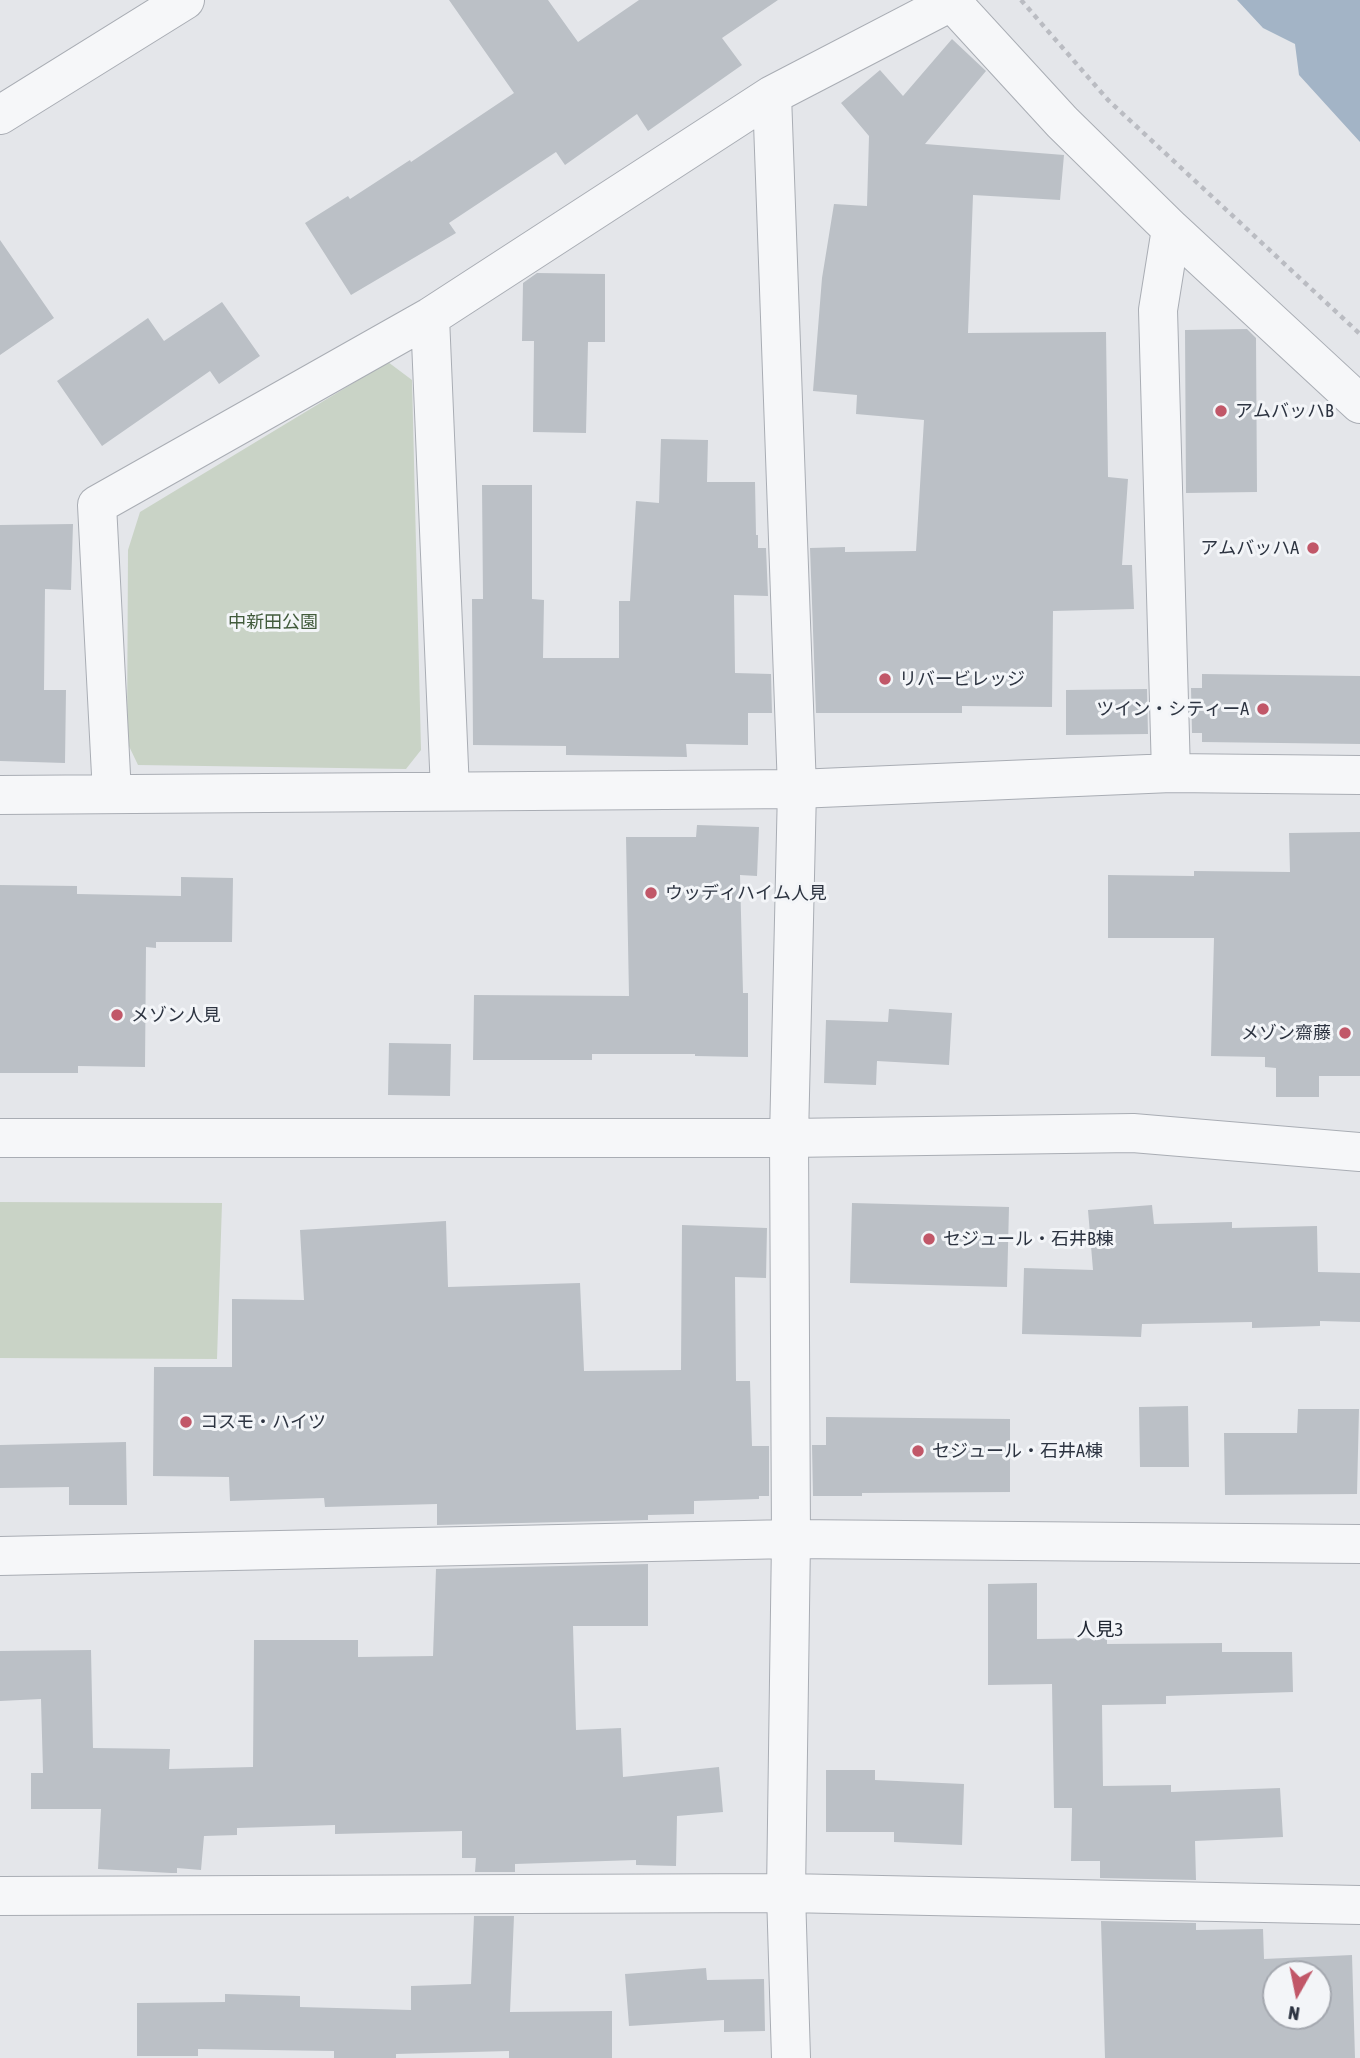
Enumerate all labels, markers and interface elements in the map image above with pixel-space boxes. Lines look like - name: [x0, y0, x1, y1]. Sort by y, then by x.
- place label: アムバッハB: [1235, 400, 1334, 422]
- marker: アムバッハB: [1213, 403, 1229, 419]
- place label: アムバッハA: [1200, 537, 1299, 559]
- marker: アムバッハA: [1305, 540, 1321, 556]
- park label: 中新田公園: [228, 611, 318, 633]
- place label: リバービレッジ: [899, 668, 1025, 690]
- marker: リバービレッジ: [877, 671, 893, 687]
- place label: ツイン・シティーA: [1096, 698, 1249, 720]
- marker: ツイン・シティーA: [1255, 701, 1271, 717]
- place label: ウッディハイム人見: [665, 882, 827, 904]
- marker: ウッディハイム人見: [643, 885, 659, 901]
- place label: メゾン人見: [131, 1004, 221, 1026]
- marker: メゾン人見: [109, 1007, 125, 1023]
- place label: メゾン齋藤: [1241, 1022, 1331, 1044]
- marker: メゾン齋藤: [1337, 1025, 1353, 1041]
- place label: セジュール・石井B棟: [943, 1228, 1114, 1250]
- marker: セジュール・石井B棟: [921, 1231, 937, 1247]
- place label: コスモ・ハイツ: [200, 1411, 326, 1433]
- marker: コスモ・ハイツ: [178, 1414, 194, 1430]
- place label: セジュール・石井A棟: [932, 1440, 1103, 1462]
- marker: セジュール・石井A棟: [910, 1443, 926, 1459]
- district label: 人見3: [1077, 1619, 1123, 1641]
- north arrow: [1262, 1960, 1332, 2030]
- text: N: [1287, 2002, 1301, 2026]

